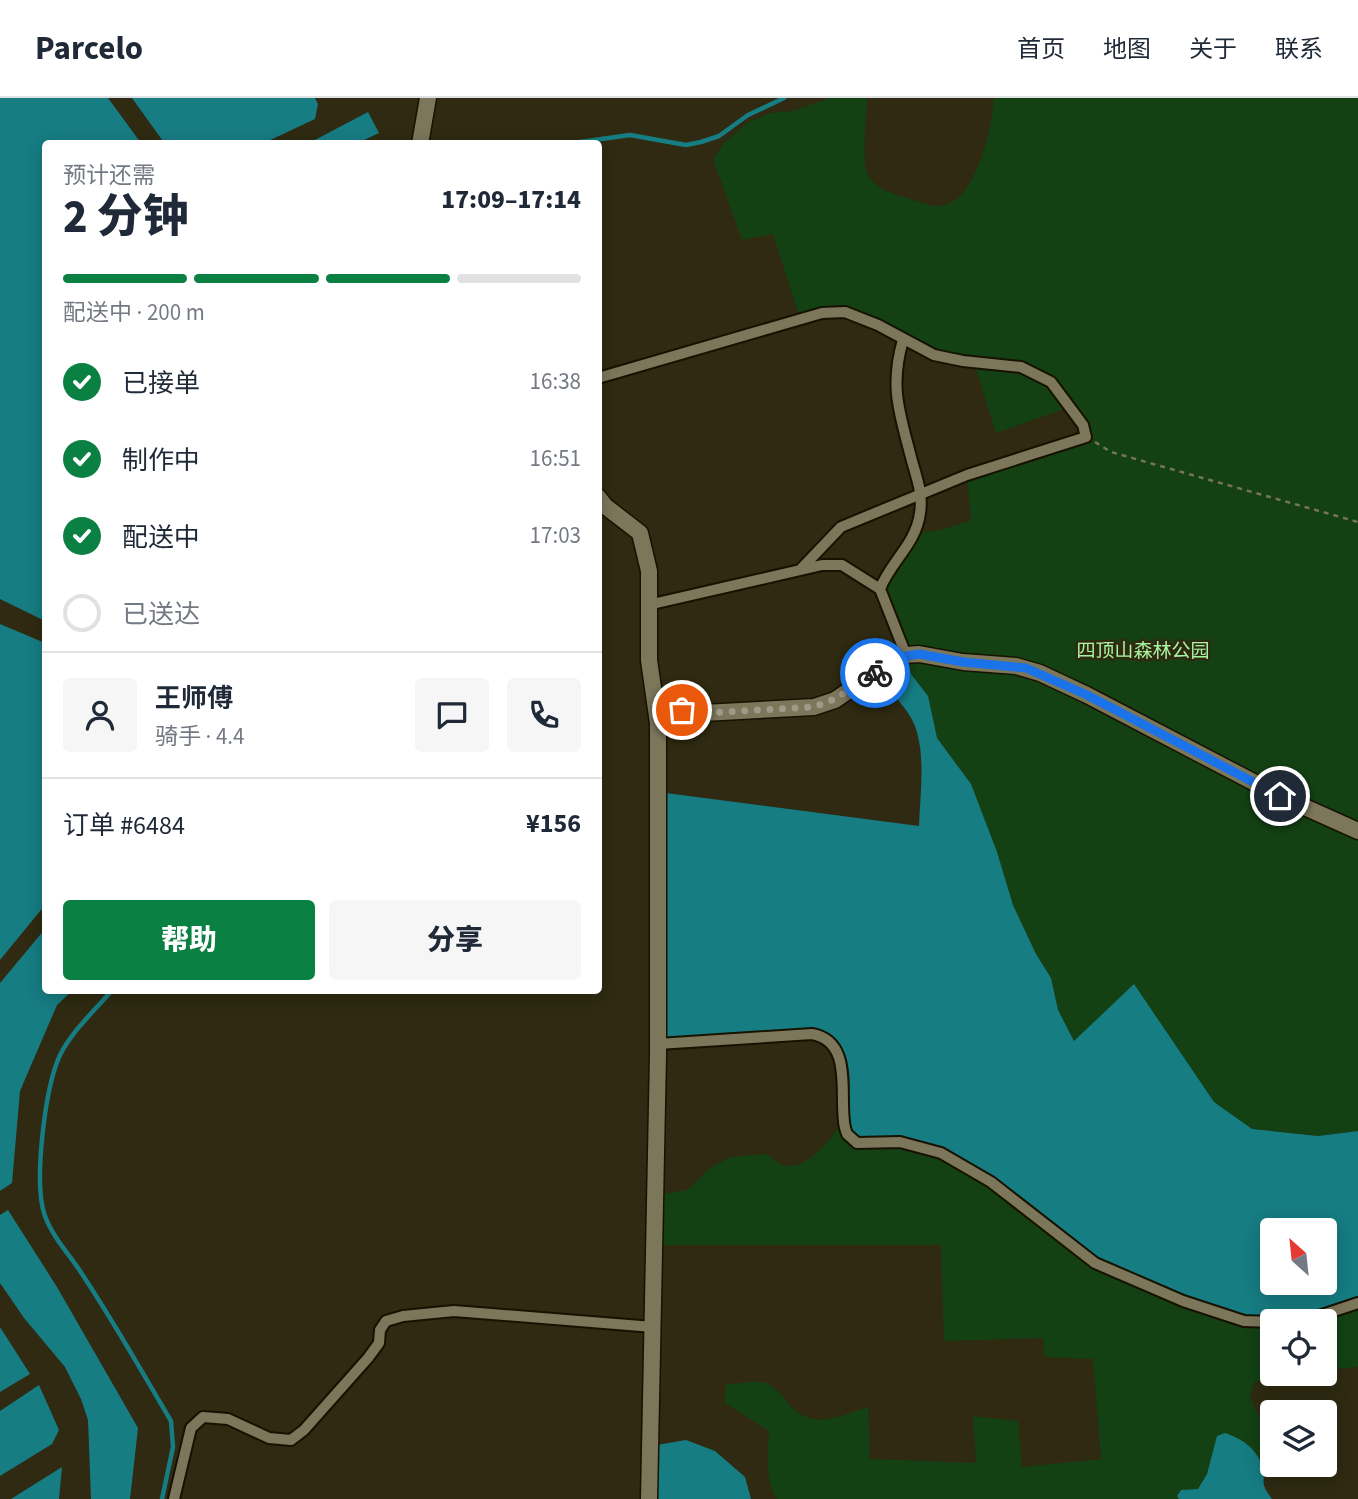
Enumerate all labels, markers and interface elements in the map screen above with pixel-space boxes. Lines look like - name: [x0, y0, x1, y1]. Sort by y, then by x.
- text: Parcelo: [35, 25, 143, 72]
- text: 首页: [1017, 32, 1065, 67]
- text: 地图: [1103, 32, 1151, 67]
- text: 关于: [1189, 32, 1237, 67]
- text: 联系: [1275, 32, 1323, 67]
- text: 预计还需: [63, 159, 155, 192]
- text: 17:09–17:14: [441, 181, 581, 218]
- text: 2 分钟: [63, 185, 189, 250]
- text: 配送中 · 200 m: [63, 296, 205, 329]
- icon: check: [63, 363, 101, 401]
- text: 已接单: [122, 365, 200, 402]
- text: 16:38: [530, 365, 581, 398]
- icon: check: [63, 440, 101, 478]
- text: 制作中: [122, 442, 200, 479]
- text: 16:51: [530, 442, 581, 475]
- icon: check: [63, 517, 101, 555]
- text: 配送中: [122, 519, 200, 556]
- text: 17:03: [530, 519, 581, 552]
- text: 已送达: [122, 596, 200, 633]
- courier: [840, 638, 910, 708]
- park label: 四顶山森林公园: [1076, 638, 1210, 665]
- icon: bike: [856, 654, 894, 692]
- button: person: [63, 678, 137, 752]
- button: chat: [415, 678, 489, 752]
- button: phone: [507, 678, 581, 752]
- text: 王师傅: [155, 680, 233, 717]
- pin: [652, 680, 712, 740]
- icon: bag: [663, 691, 701, 729]
- text: 骑手 · 4.4: [155, 720, 245, 753]
- pin: [1250, 766, 1310, 826]
- icon: home: [1261, 777, 1299, 815]
- text: ¥156: [526, 805, 581, 842]
- text: 订单 #6484: [63, 807, 185, 844]
- button: 帮助: [63, 900, 315, 980]
- button: 分享: [329, 900, 581, 980]
- north arrow: [1260, 1218, 1337, 1295]
- map controls: [1260, 1218, 1337, 1477]
- button: locate: [1260, 1309, 1337, 1386]
- button: layers: [1260, 1400, 1337, 1477]

